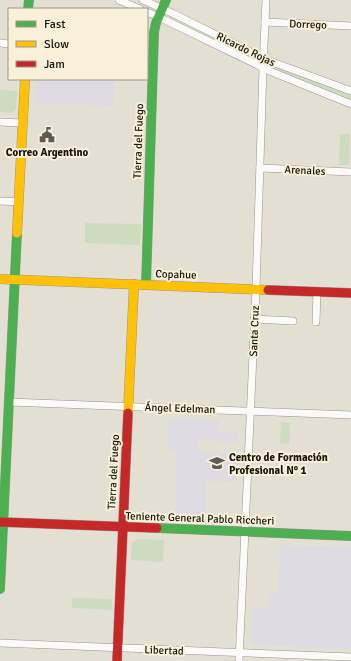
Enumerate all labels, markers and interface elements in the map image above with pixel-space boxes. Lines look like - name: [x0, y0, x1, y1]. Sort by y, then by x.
- legend: [8, 8, 148, 80]
- text: Fast: [44, 17, 65, 32]
- street label: Dorrego: [289, 17, 327, 32]
- street label: Ricardo Rojas: [214, 30, 278, 69]
- text: Slow: [44, 37, 69, 52]
- text: Jam: [44, 57, 65, 72]
- street label: Tierra del Fuego: [131, 103, 146, 179]
- public building icon: Correo Argentino: [38, 126, 56, 144]
- place label: Correo Argentino: [6, 146, 88, 159]
- street label: Arenales: [284, 163, 326, 178]
- street label: Copahue: [155, 267, 197, 282]
- street label: Santa Cruz: [247, 305, 262, 357]
- street label: Ángel Edelman: [144, 400, 216, 416]
- street label: Tierra del Fuego: [105, 434, 122, 510]
- place label: Centro de Formación Profesional N° 1: [229, 451, 328, 477]
- school or university icon: Centro de Formación Profesional N° 1: [208, 454, 226, 472]
- street label: Teniente General Pablo Riccheri: [125, 509, 275, 528]
- street label: Libertad: [144, 643, 184, 658]

